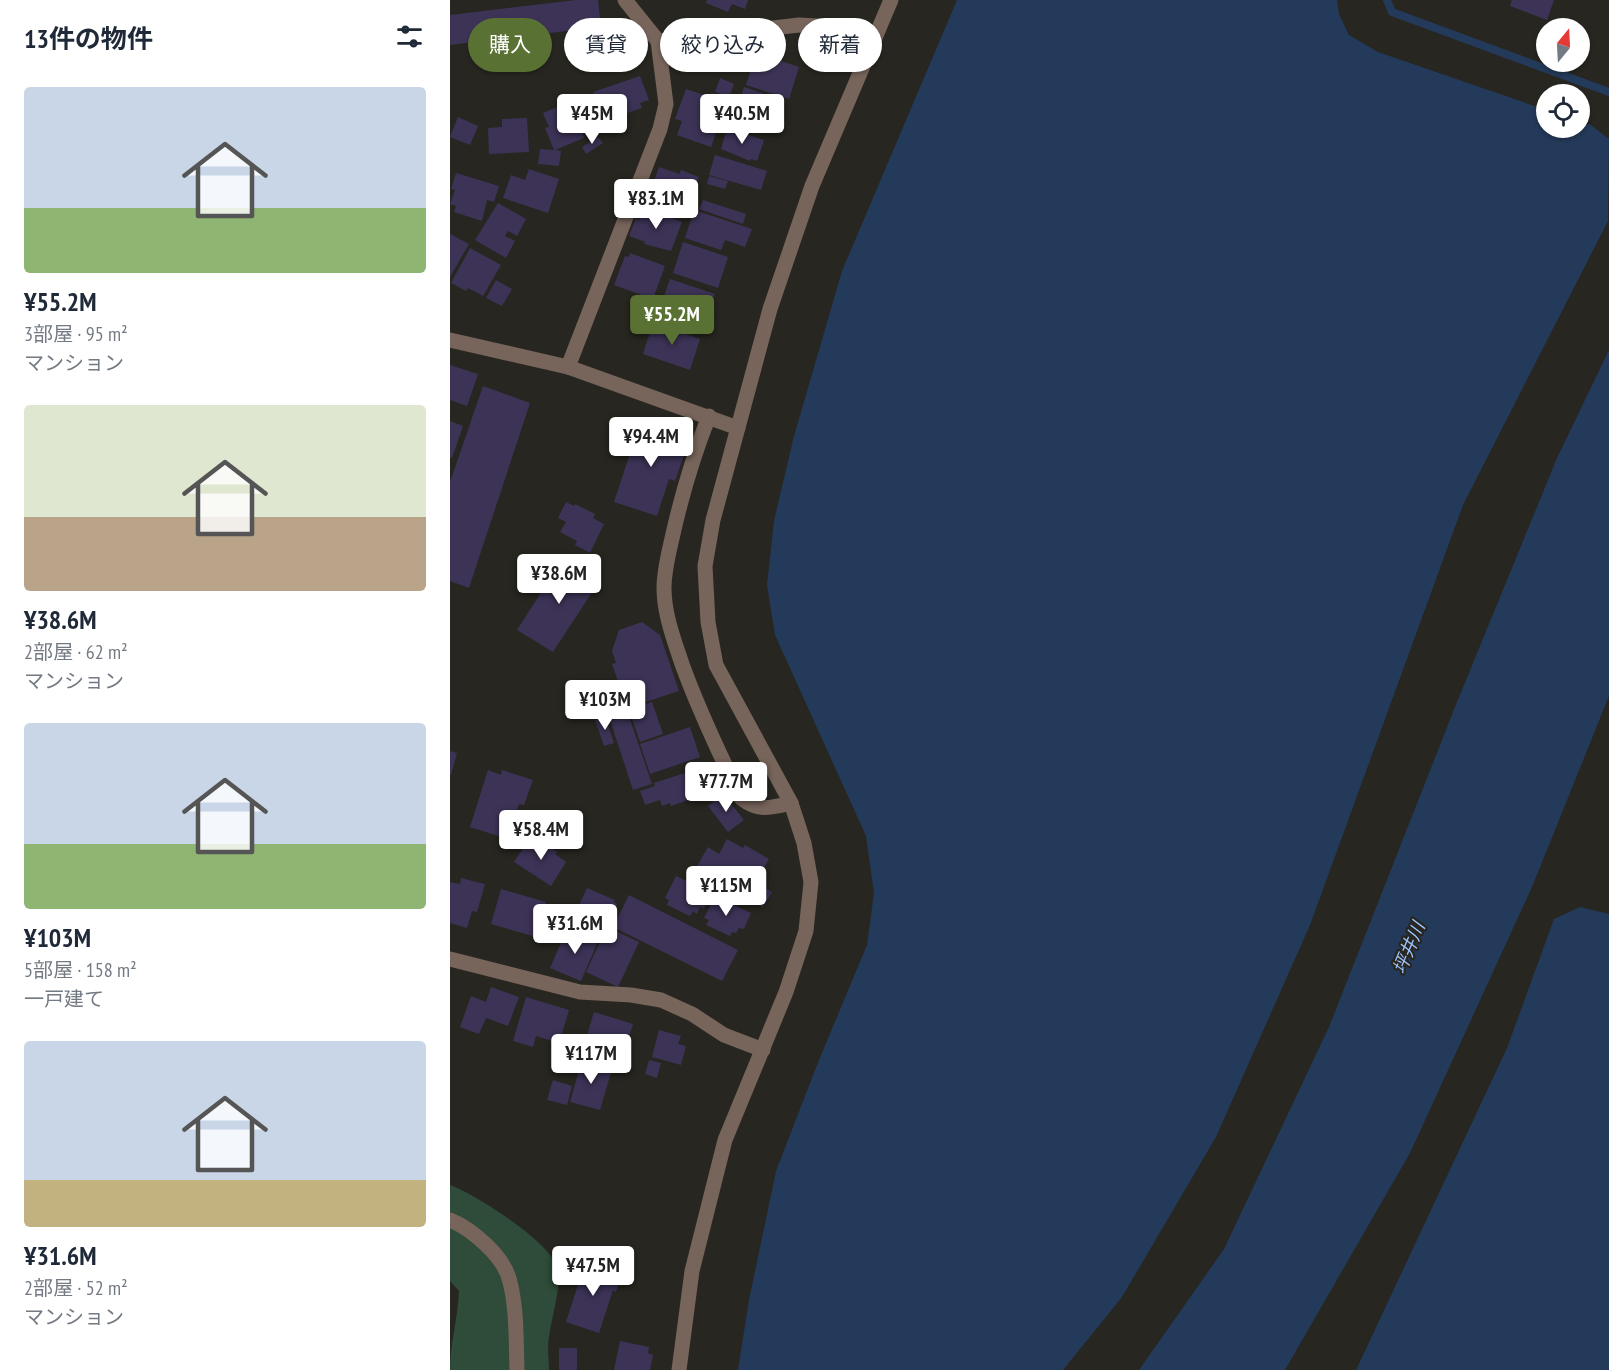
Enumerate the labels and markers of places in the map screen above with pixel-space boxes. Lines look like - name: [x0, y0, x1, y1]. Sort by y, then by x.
- pin: ¥45M: [556, 94, 628, 145]
- pin: ¥40.5M: [693, 94, 791, 145]
- pin: ¥83.1M: [607, 179, 705, 230]
- pin: ¥55.2M: [623, 295, 721, 346]
- pin: ¥94.4M: [602, 417, 700, 468]
- pin: ¥38.6M: [510, 554, 608, 605]
- pin: ¥103M: [563, 680, 647, 731]
- pin: ¥77.7M: [677, 762, 775, 813]
- pin: ¥58.4M: [492, 810, 590, 861]
- pin: ¥115M: [684, 866, 768, 917]
- pin: ¥31.6M: [526, 904, 624, 955]
- pin: ¥117M: [549, 1034, 633, 1085]
- pin: ¥47.5M: [544, 1246, 642, 1297]

